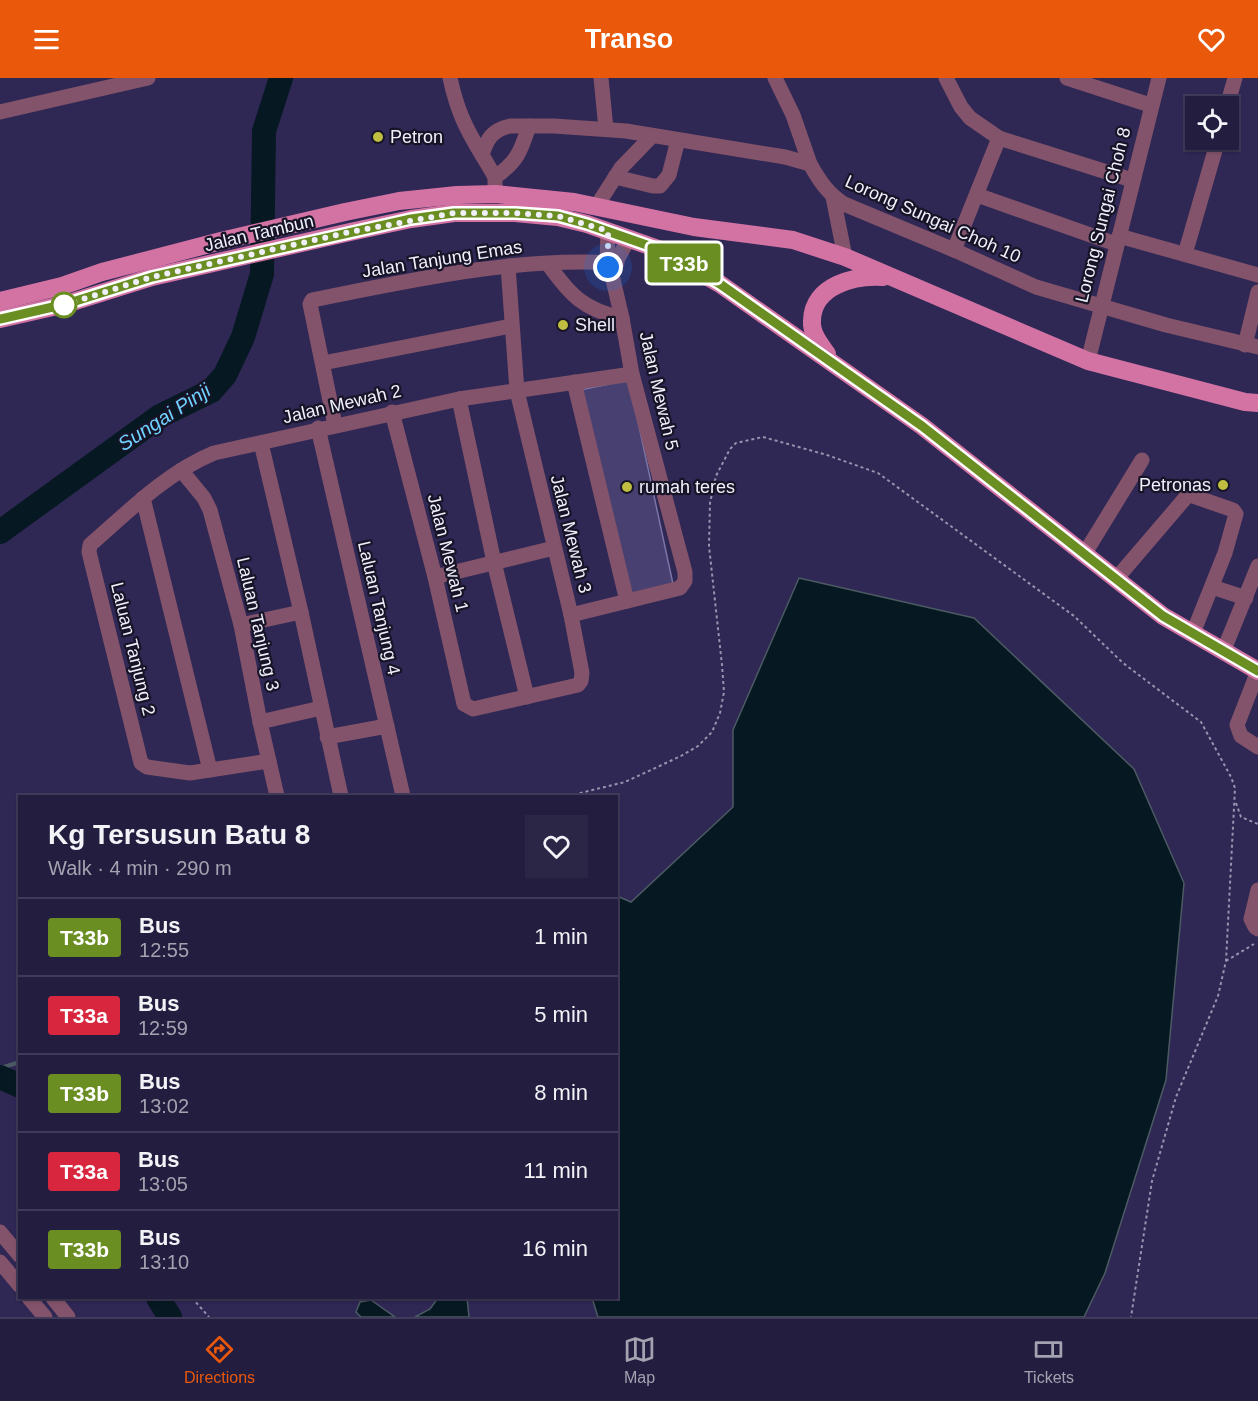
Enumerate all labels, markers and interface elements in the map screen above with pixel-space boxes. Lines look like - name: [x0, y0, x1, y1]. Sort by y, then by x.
- icon: menu: [30, 23, 63, 56]
- icon: heart: [1195, 23, 1228, 56]
- text: Transo: [585, 24, 673, 54]
- map controls: [1185, 96, 1239, 150]
- button: locate: [1185, 96, 1239, 150]
- street label: Lorong Sungai Choh 8: [1072, 125, 1134, 305]
- place label: Petron: [390, 127, 443, 147]
- marker: Petron: [371, 130, 385, 144]
- street label: Lorong Sungai Choh 10: [842, 171, 1024, 267]
- street label: Jalan Tambun: [202, 211, 316, 255]
- street label: Jalan Tanjung Emas: [361, 236, 523, 282]
- line badge: T33b: [642, 244, 726, 282]
- your location: [593, 252, 623, 282]
- text: T33b: [659, 252, 709, 275]
- unlabelled marker: [51, 292, 77, 318]
- place label: Shell: [575, 315, 615, 335]
- marker: Shell: [556, 318, 570, 332]
- street label: Jalan Mewah 5: [636, 330, 682, 452]
- water label: Sungai Pinji: [114, 379, 215, 455]
- street label: Jalan Mewah 2: [281, 381, 403, 427]
- street label: Jalan Mewah 3: [547, 473, 595, 595]
- place label: Petronas: [1139, 475, 1211, 495]
- place label: rumah teres: [639, 477, 735, 497]
- marker: Petronas: [1216, 478, 1230, 492]
- marker: rumah teres: [620, 480, 634, 494]
- street label: Jalan Mewah 1: [424, 492, 472, 614]
- street label: Laluan Tanjung 4: [354, 539, 404, 677]
- street label: Laluan Tanjung 3: [233, 555, 283, 693]
- street label: Laluan Tanjung 2: [107, 580, 159, 718]
- button: heart: [525, 815, 588, 878]
- text: Kg Tersusun Batu 8: [48, 819, 310, 850]
- text: Walk · 4 min · 290 m: [48, 857, 232, 879]
- text: Bus: [139, 913, 181, 938]
- text: 1 min: [534, 924, 588, 949]
- text: T33b: [60, 926, 109, 949]
- text: 12:55: [139, 939, 189, 961]
- text: Bus: [138, 991, 179, 1016]
- text: 5 min: [534, 1002, 588, 1027]
- text: T33a: [60, 1004, 108, 1027]
- text: 12:59: [138, 1017, 188, 1039]
- text: Bus: [139, 1069, 181, 1094]
- text: 8 min: [534, 1080, 588, 1105]
- text: T33b: [60, 1082, 109, 1105]
- text: 13:02: [139, 1095, 189, 1117]
- text: Bus: [138, 1147, 179, 1172]
- text: 11 min: [524, 1158, 588, 1183]
- text: T33a: [60, 1160, 108, 1183]
- text: 13:05: [138, 1173, 188, 1195]
- text: Bus: [139, 1225, 181, 1250]
- text: 16 min: [522, 1236, 588, 1261]
- text: T33b: [60, 1238, 109, 1261]
- text: 13:10: [139, 1251, 189, 1273]
- tab: Directions: [184, 1333, 255, 1387]
- tab: Map: [623, 1333, 656, 1387]
- tab: Tickets: [1024, 1333, 1074, 1387]

